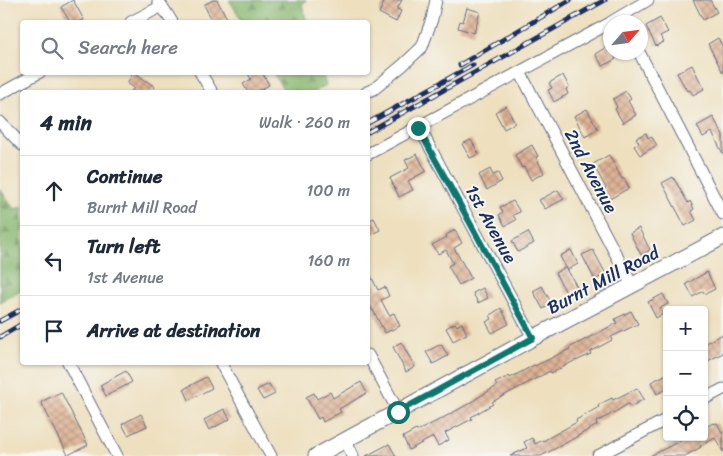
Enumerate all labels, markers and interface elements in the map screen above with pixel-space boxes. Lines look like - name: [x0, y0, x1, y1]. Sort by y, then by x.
- north arrow: [603, 15, 648, 60]
- search box: [20, 20, 370, 75]
- text: Search here: [78, 31, 178, 64]
- icon: search: [38, 34, 66, 62]
- text: 4 min: [40, 104, 92, 142]
- text: Walk · 260 m: [259, 108, 350, 137]
- route end: [407, 117, 430, 140]
- street label: 2nd Avenue: [555, 123, 627, 219]
- text: Continue: [87, 160, 163, 193]
- text: 100 m: [306, 176, 350, 205]
- icon: ahead: [40, 177, 68, 205]
- street label: 1st Avenue: [456, 179, 526, 270]
- text: Burnt Mill Road: [87, 193, 197, 222]
- text: Turn left: [87, 230, 160, 263]
- street label: Burnt Mill Road: [541, 236, 666, 323]
- text: 160 m: [307, 246, 350, 275]
- icon: left: [40, 247, 68, 275]
- text: 1st Avenue: [87, 263, 163, 292]
- map controls: [663, 306, 708, 441]
- button: +: [663, 306, 708, 351]
- text: Arrive at destination: [87, 314, 260, 347]
- icon: arrive: [40, 317, 68, 345]
- button: −: [663, 351, 708, 396]
- button: locate: [663, 396, 708, 441]
- route start: [387, 401, 410, 424]

